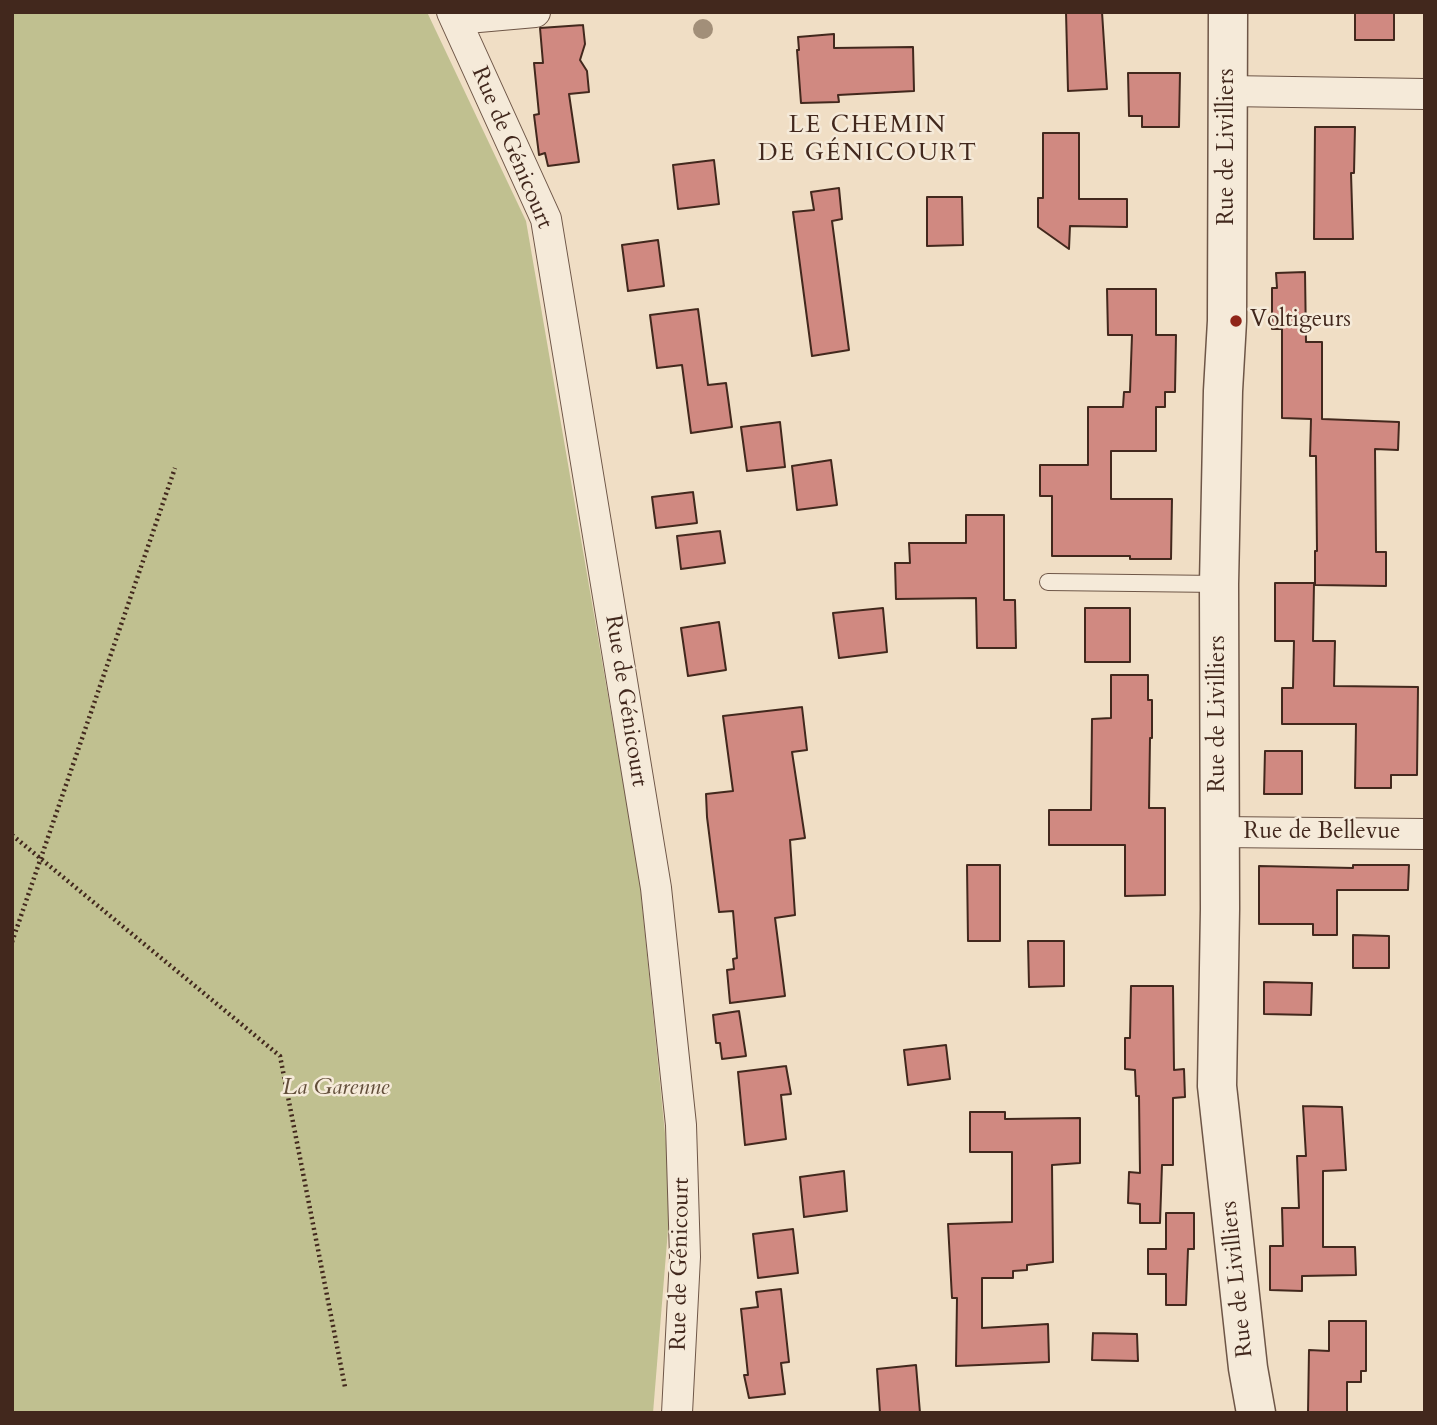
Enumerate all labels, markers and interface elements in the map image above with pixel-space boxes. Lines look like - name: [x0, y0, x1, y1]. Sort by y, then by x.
- street label: Rue de Génicourt: [464, 63, 558, 233]
- street label: Rue de Livilliers: [1214, 68, 1242, 226]
- district label: LE CHEMIN DE GÉNICOURT: [759, 112, 977, 168]
- place label: Voltigeurs: [1250, 307, 1351, 335]
- marker: Voltigeurs: [1228, 313, 1244, 329]
- street label: Rue de Génicourt: [598, 613, 652, 789]
- street label: Rue de Livilliers: [1205, 635, 1233, 793]
- street label: Rue de Bellevue: [1244, 819, 1400, 847]
- park label: La Garenne: [283, 1075, 389, 1103]
- street label: Rue de Génicourt: [666, 1177, 696, 1351]
- street label: Rue de Livilliers: [1216, 1199, 1260, 1359]

